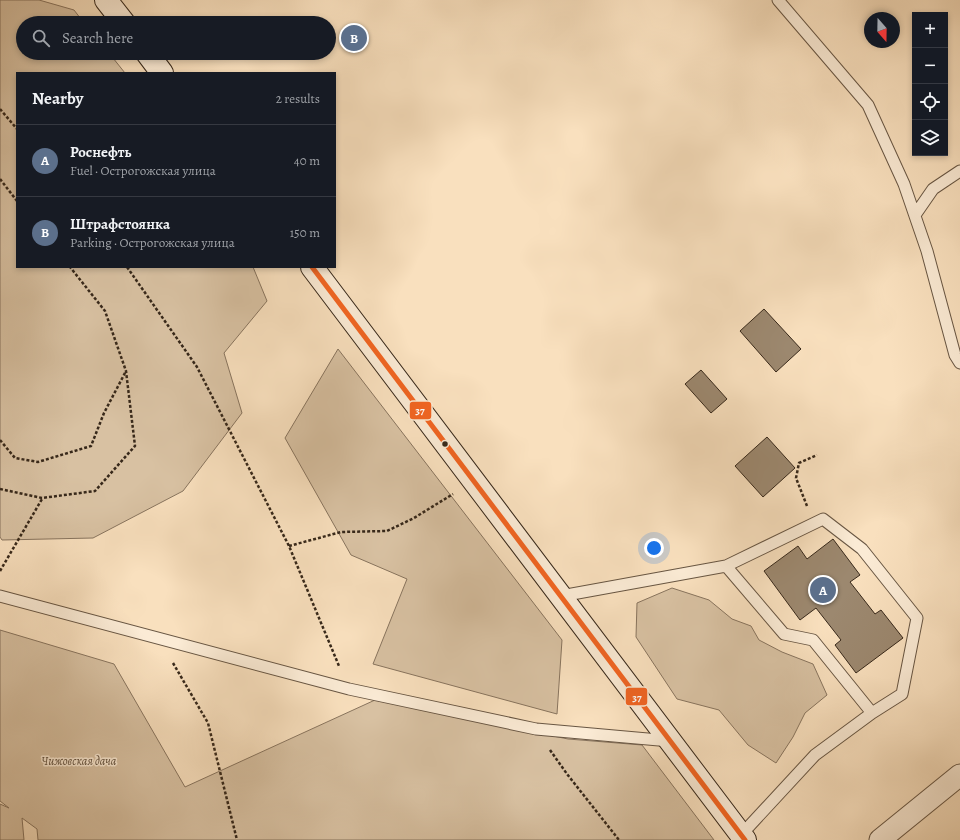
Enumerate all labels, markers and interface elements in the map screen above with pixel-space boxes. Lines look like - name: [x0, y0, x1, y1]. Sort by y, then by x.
- north arrow: [864, 12, 900, 48]
- map controls: [912, 12, 948, 156]
- button: +: [912, 12, 948, 48]
- search box: [16, 16, 336, 60]
- pin: B: [341, 23, 367, 53]
- icon: search: [30, 27, 52, 49]
- text: Search here: [62, 28, 133, 48]
- button: −: [912, 48, 948, 84]
- button: locate: [912, 84, 948, 120]
- text: Nearby: [32, 87, 83, 110]
- text: 2 results: [276, 90, 320, 107]
- button: layers: [912, 120, 948, 156]
- text: Роснефть: [70, 142, 131, 162]
- text: A: [41, 152, 49, 169]
- text: 40 m: [294, 152, 320, 169]
- text: Fuel · Острогожская улица: [70, 162, 216, 179]
- text: Штрафстоянка: [70, 214, 170, 234]
- text: B: [41, 224, 49, 241]
- text: 150 m: [290, 224, 320, 241]
- text: Parking · Острогожская улица: [70, 234, 235, 251]
- line badge: 37: [409, 401, 432, 420]
- text: 37: [415, 403, 425, 418]
- unlabelled marker: [440, 439, 450, 449]
- your location: [644, 538, 664, 558]
- pin: A: [810, 575, 836, 605]
- line badge: 37: [625, 687, 648, 706]
- text: 37: [632, 690, 642, 705]
- park label: Чижовская дача: [42, 753, 117, 769]

